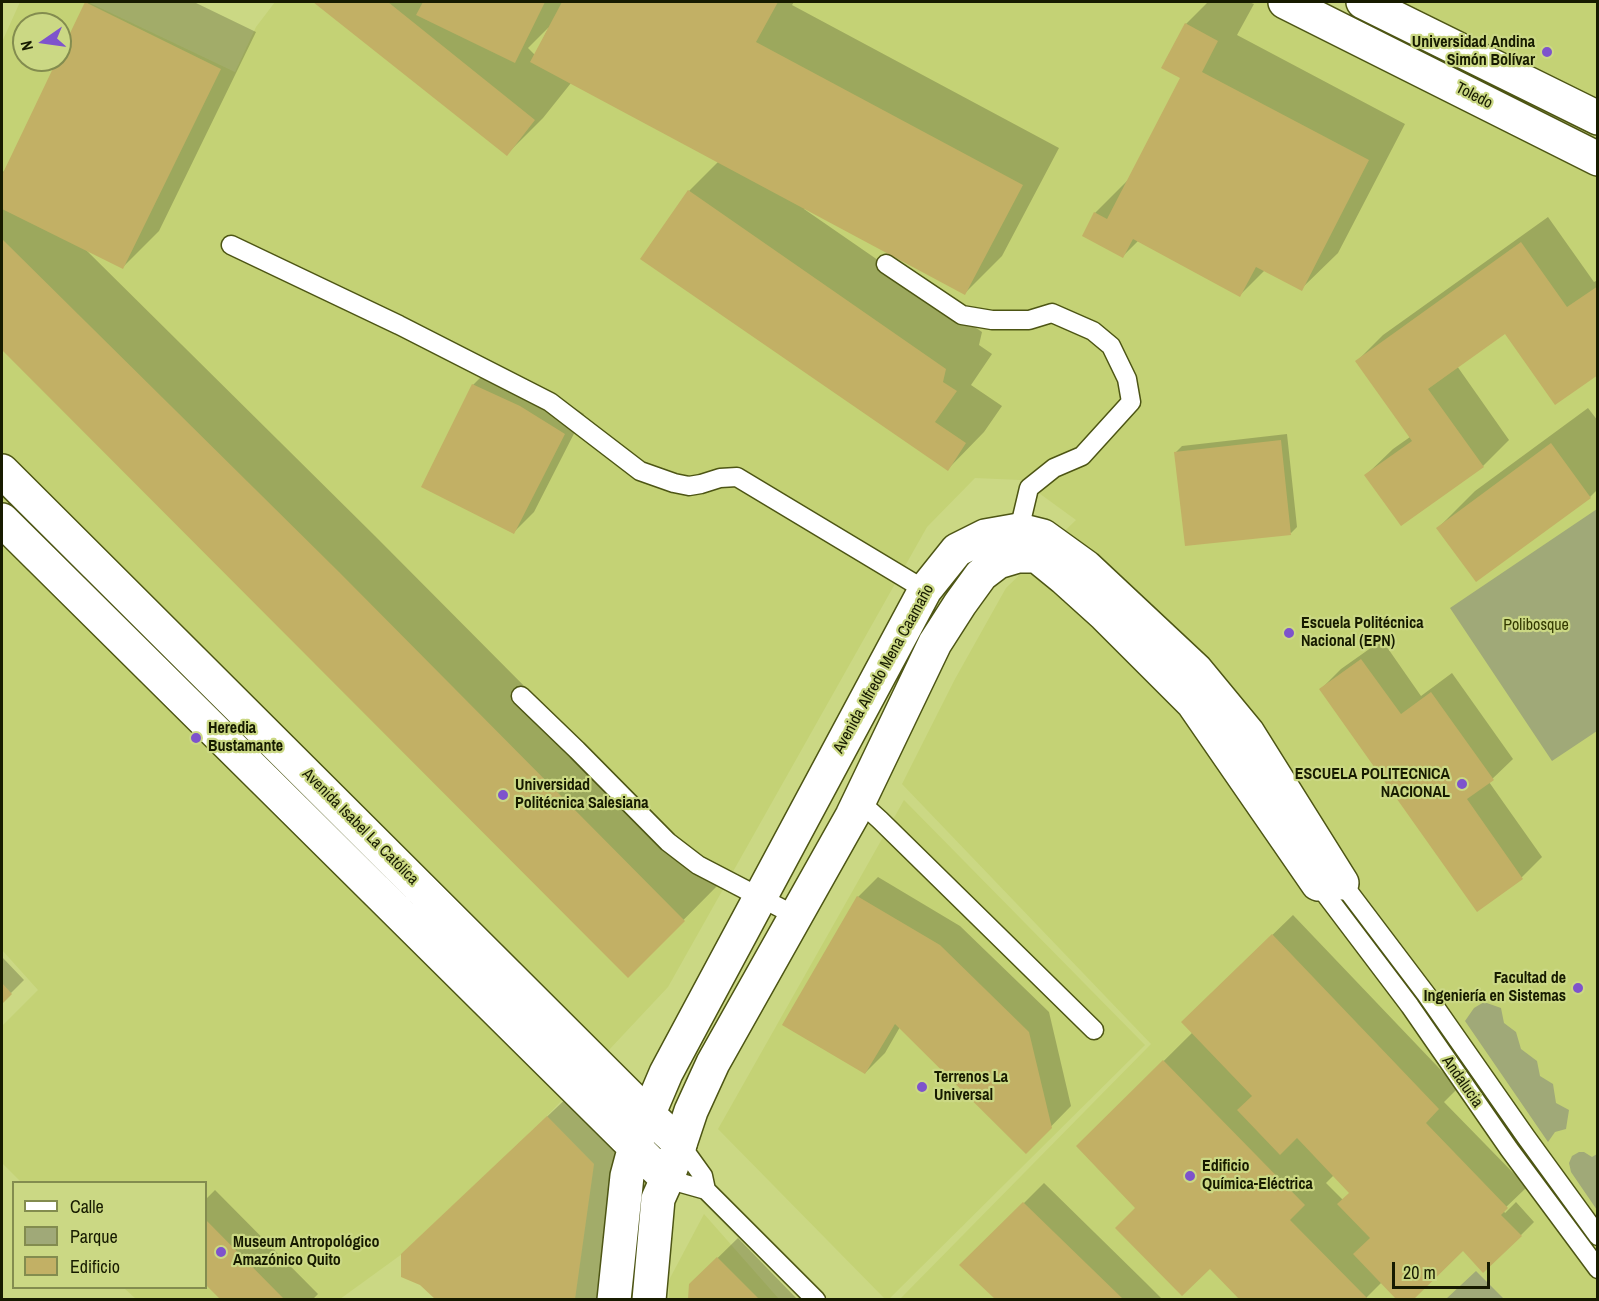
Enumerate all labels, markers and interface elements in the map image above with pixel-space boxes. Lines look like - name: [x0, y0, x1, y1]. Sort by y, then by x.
- north arrow: [12, 12, 72, 72]
- place label: Universidad Andina Simón Bolívar: [1412, 33, 1535, 71]
- text: N: [15, 39, 38, 53]
- marker: Universidad Andina Simón Bolívar: [1540, 45, 1554, 59]
- street label: Toledo: [1452, 79, 1496, 113]
- street label: Avenida Alfredo Mena Caamaño: [830, 581, 938, 757]
- place label: Escuela Politécnica Nacional (EPN): [1301, 614, 1424, 652]
- park label: Polibosque: [1503, 616, 1569, 636]
- marker: Escuela Politécnica Nacional (EPN): [1282, 626, 1296, 640]
- place label: Heredia Bustamante: [208, 719, 283, 757]
- marker: Heredia Bustamante: [189, 731, 203, 745]
- street label: Avenida Isabel La Católica: [298, 765, 422, 889]
- place label: ESCUELA POLITECNICA NACIONAL: [1295, 765, 1450, 803]
- place label: Universidad Politécnica Salesiana: [515, 776, 648, 814]
- marker: ESCUELA POLITECNICA NACIONAL: [1455, 777, 1469, 791]
- marker: Universidad Politécnica Salesiana: [496, 788, 510, 802]
- place label: Facultad de Ingeniería en Sistemas: [1424, 969, 1566, 1007]
- marker: Facultad de Ingeniería en Sistemas: [1571, 981, 1585, 995]
- street label: Andalucia: [1437, 1053, 1487, 1111]
- place label: Terrenos La Universal: [934, 1068, 1008, 1106]
- marker: Terrenos La Universal: [915, 1080, 929, 1094]
- place label: Edificio Química-Eléctrica: [1202, 1157, 1313, 1195]
- marker: Edificio Química-Eléctrica: [1183, 1169, 1197, 1183]
- legend: [12, 1181, 207, 1289]
- text: Calle: [70, 1194, 104, 1219]
- text: Parque: [70, 1224, 118, 1249]
- place label: Museum Antropológico Amazónico Quito: [233, 1233, 380, 1271]
- marker: Museum Antropológico Amazónico Quito: [214, 1245, 228, 1259]
- scale bar: [1395, 1250, 1492, 1288]
- text: Edificio: [70, 1254, 120, 1279]
- text: 20 m: [1403, 1260, 1436, 1285]

